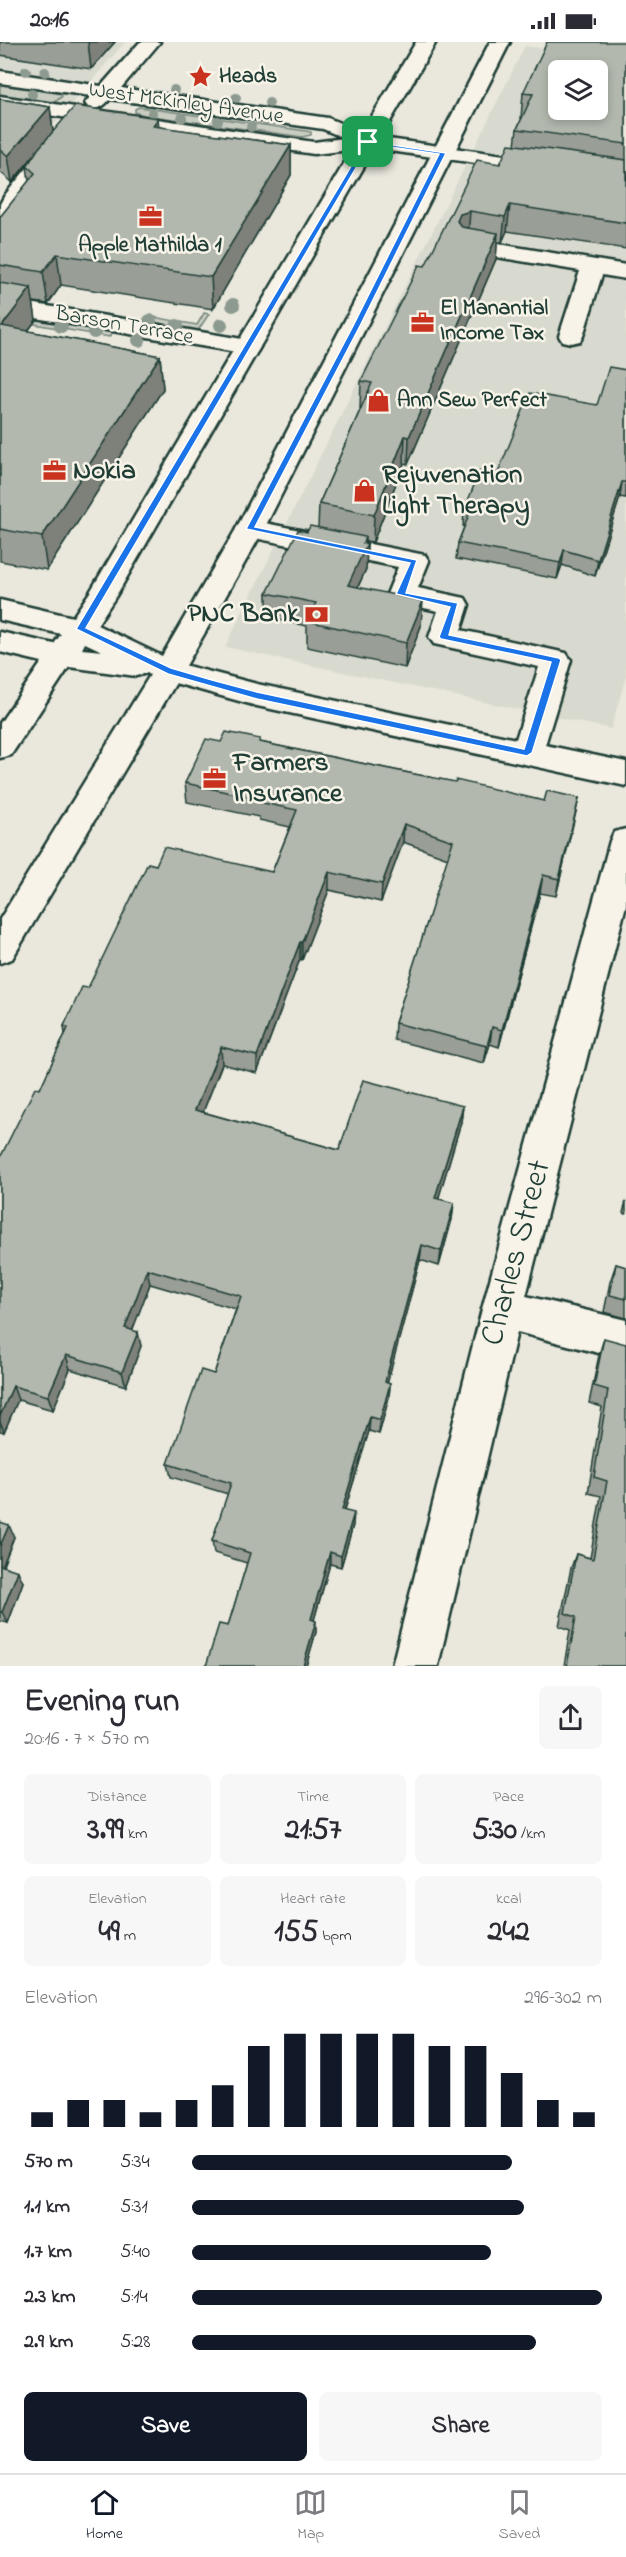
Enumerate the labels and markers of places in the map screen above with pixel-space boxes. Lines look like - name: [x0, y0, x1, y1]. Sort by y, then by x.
- place label: Heads: [219, 61, 277, 93]
- place icon: Heads: [188, 64, 214, 90]
- pin: [342, 116, 393, 167]
- office icon: Apple Mathilda 1: [137, 204, 163, 230]
- place label: Apple Mathilda 1: [78, 230, 222, 262]
- place label: El Manantial Income Tax: [440, 293, 549, 350]
- office icon: El Manantial Income Tax: [409, 309, 435, 335]
- place label: Ann Sew Perfect: [397, 385, 548, 417]
- shop icon: Ann Sew Perfect: [366, 388, 392, 414]
- place label: Nokia: [73, 452, 136, 491]
- place label: Rejuvenation Light Therapy: [382, 456, 530, 527]
- office icon: Nokia: [42, 458, 68, 484]
- shop icon: Rejuvenation Light Therapy: [351, 478, 377, 504]
- place label: PNC Bank: [187, 595, 300, 634]
- bank icon: PNC Bank: [304, 601, 330, 627]
- place label: Farmers Insurance: [231, 744, 343, 814]
- office icon: Farmers Insurance: [202, 766, 228, 792]

